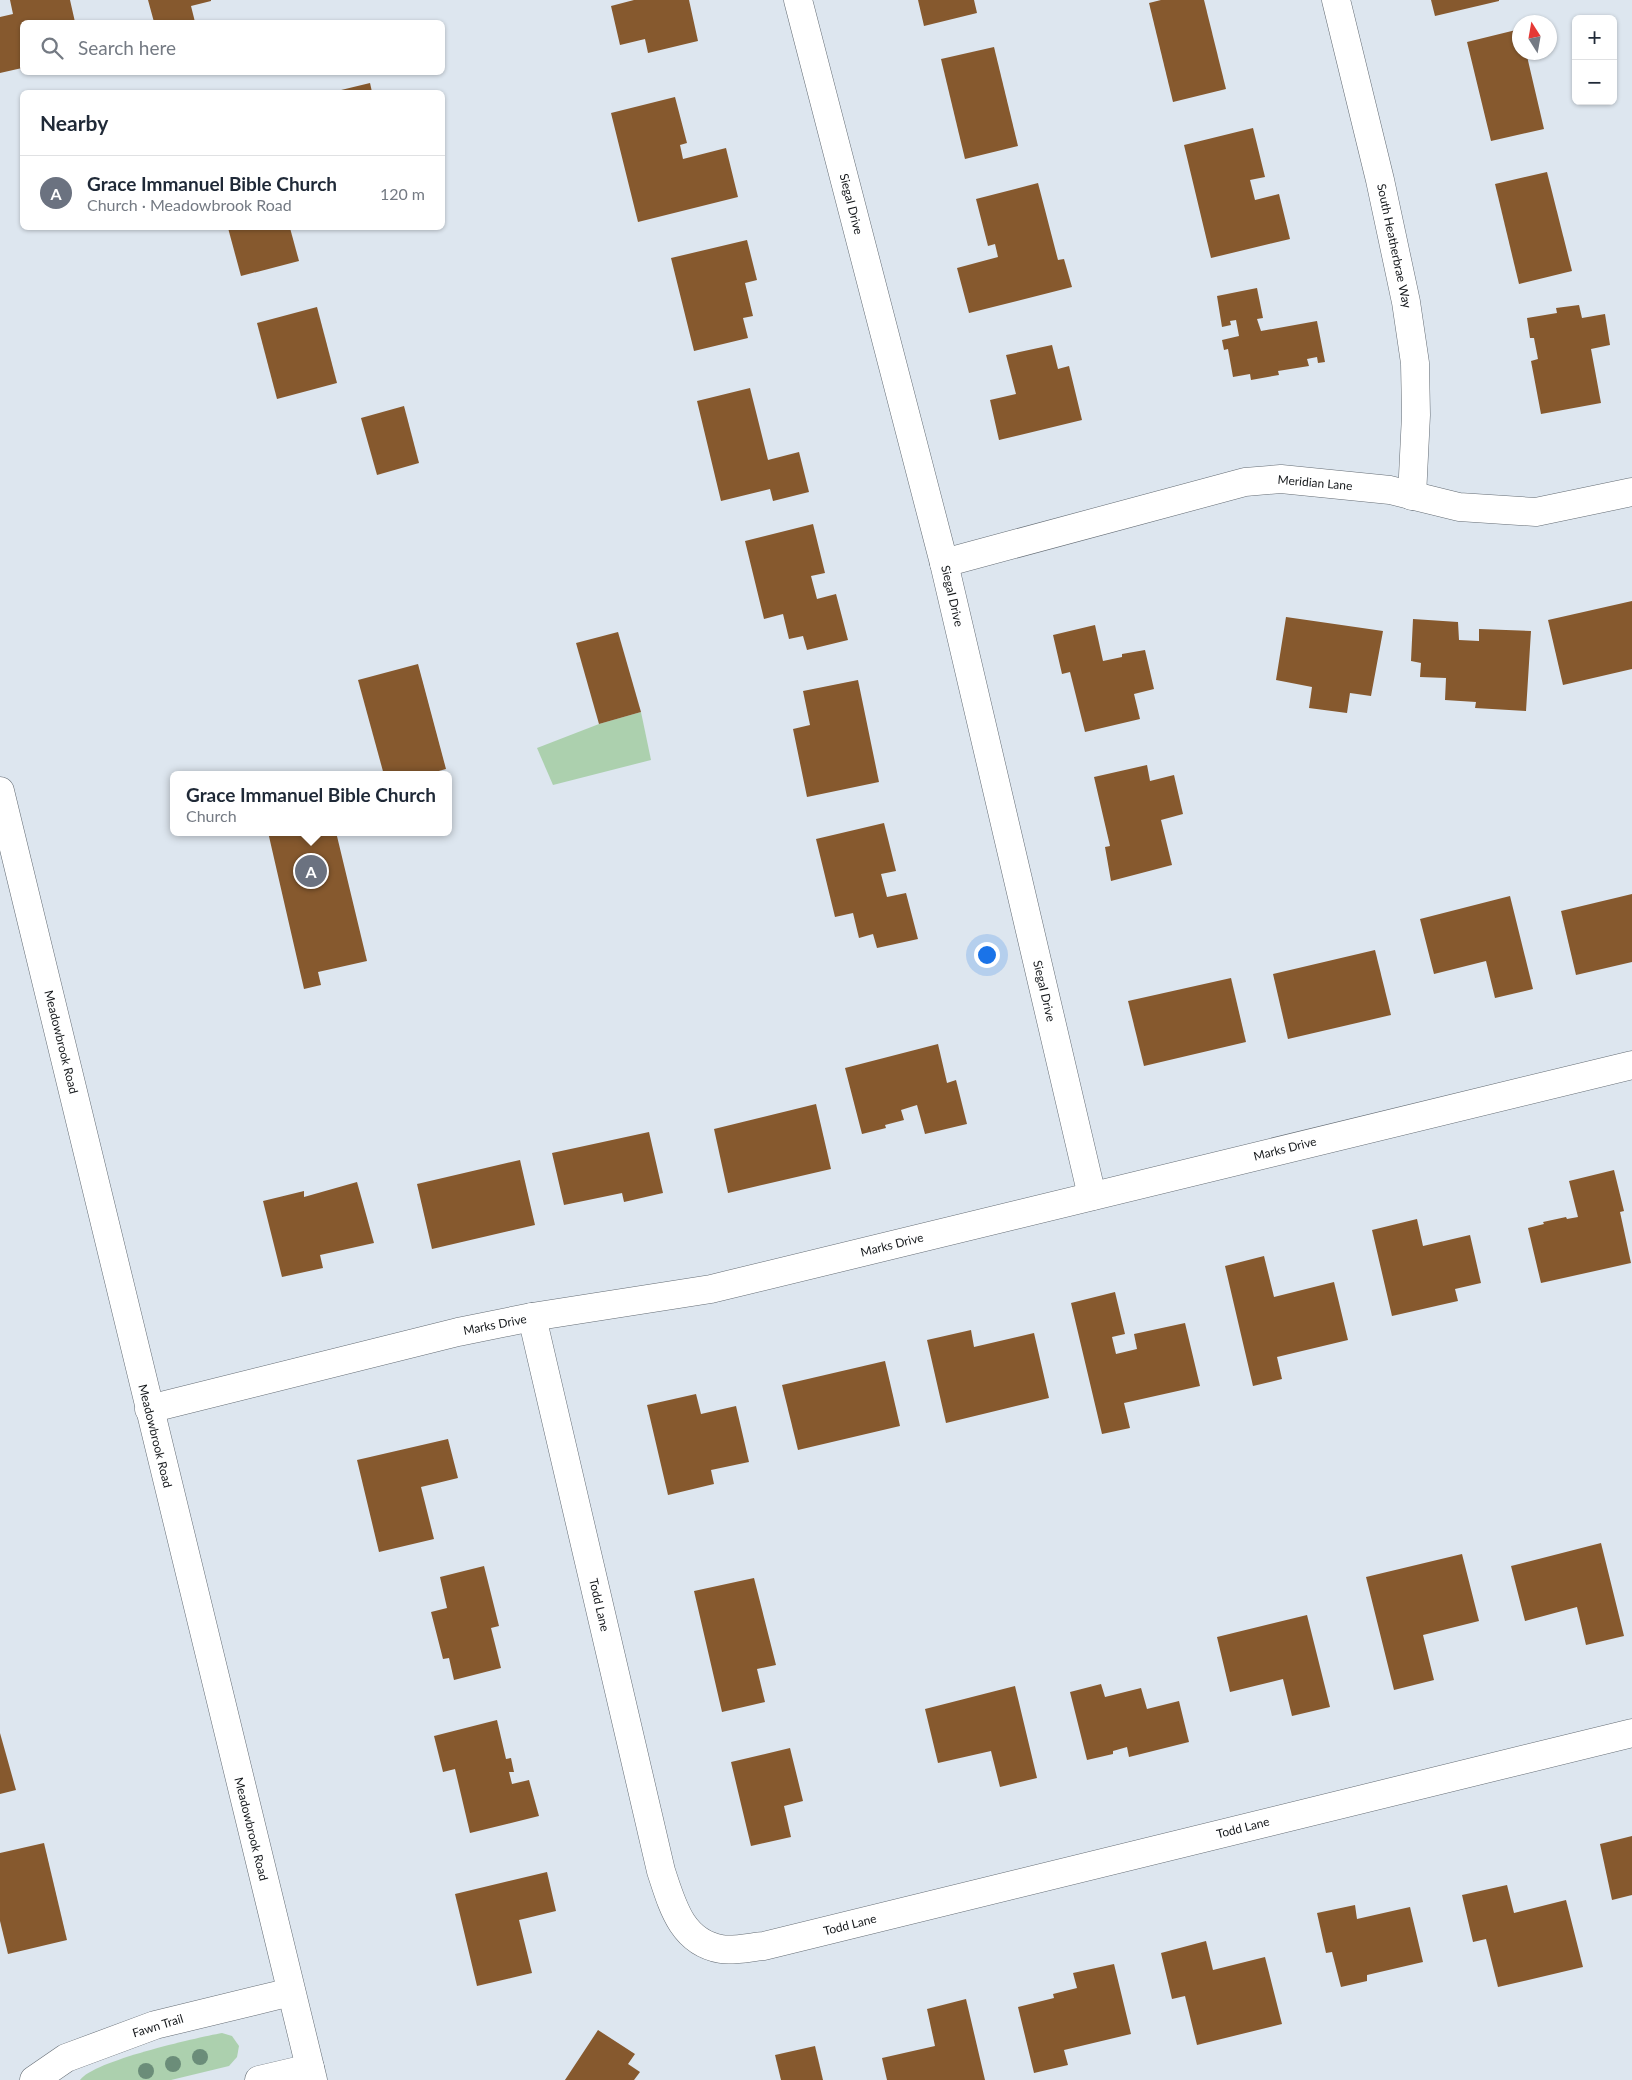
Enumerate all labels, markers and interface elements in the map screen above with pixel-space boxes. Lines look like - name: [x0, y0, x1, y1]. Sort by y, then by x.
- north arrow: [1512, 15, 1557, 60]
- map controls: [1572, 15, 1617, 105]
- button: +: [1572, 15, 1617, 60]
- search box: [20, 20, 445, 75]
- icon: search: [38, 34, 66, 62]
- text: Search here: [78, 36, 176, 59]
- button: −: [1572, 60, 1617, 105]
- text: Nearby: [40, 110, 108, 135]
- text: Grace Immanuel Bible Church: [87, 172, 337, 195]
- street label: Siegal Drive: [837, 172, 866, 236]
- street label: South Heatherbrae Way: [1374, 182, 1415, 310]
- text: A: [50, 184, 62, 203]
- text: 120 m: [380, 184, 425, 203]
- text: Church · Meadowbrook Road: [87, 195, 292, 214]
- street label: Meridian Lane: [1277, 472, 1353, 493]
- street label: Siegal Drive: [938, 564, 967, 628]
- popup: [170, 771, 452, 836]
- text: Grace Immanuel Bible Church: [186, 783, 436, 806]
- text: Church: [186, 806, 237, 825]
- pin: A: [295, 852, 327, 890]
- your location: [974, 942, 1000, 968]
- street label: Siegal Drive: [1030, 959, 1059, 1023]
- street label: Meadowbrook Road: [41, 988, 82, 1095]
- street label: Marks Drive: [1252, 1133, 1318, 1164]
- street label: Marks Drive: [859, 1229, 925, 1260]
- street label: Marks Drive: [462, 1311, 528, 1338]
- street label: Meadowbrook Road: [135, 1382, 176, 1489]
- street label: Todd Lane: [586, 1577, 613, 1633]
- street label: Meadowbrook Road: [231, 1775, 272, 1882]
- street label: Todd Lane: [1215, 1814, 1271, 1841]
- street label: Todd Lane: [822, 1911, 878, 1938]
- street label: Fawn Trail: [131, 2011, 185, 2040]

